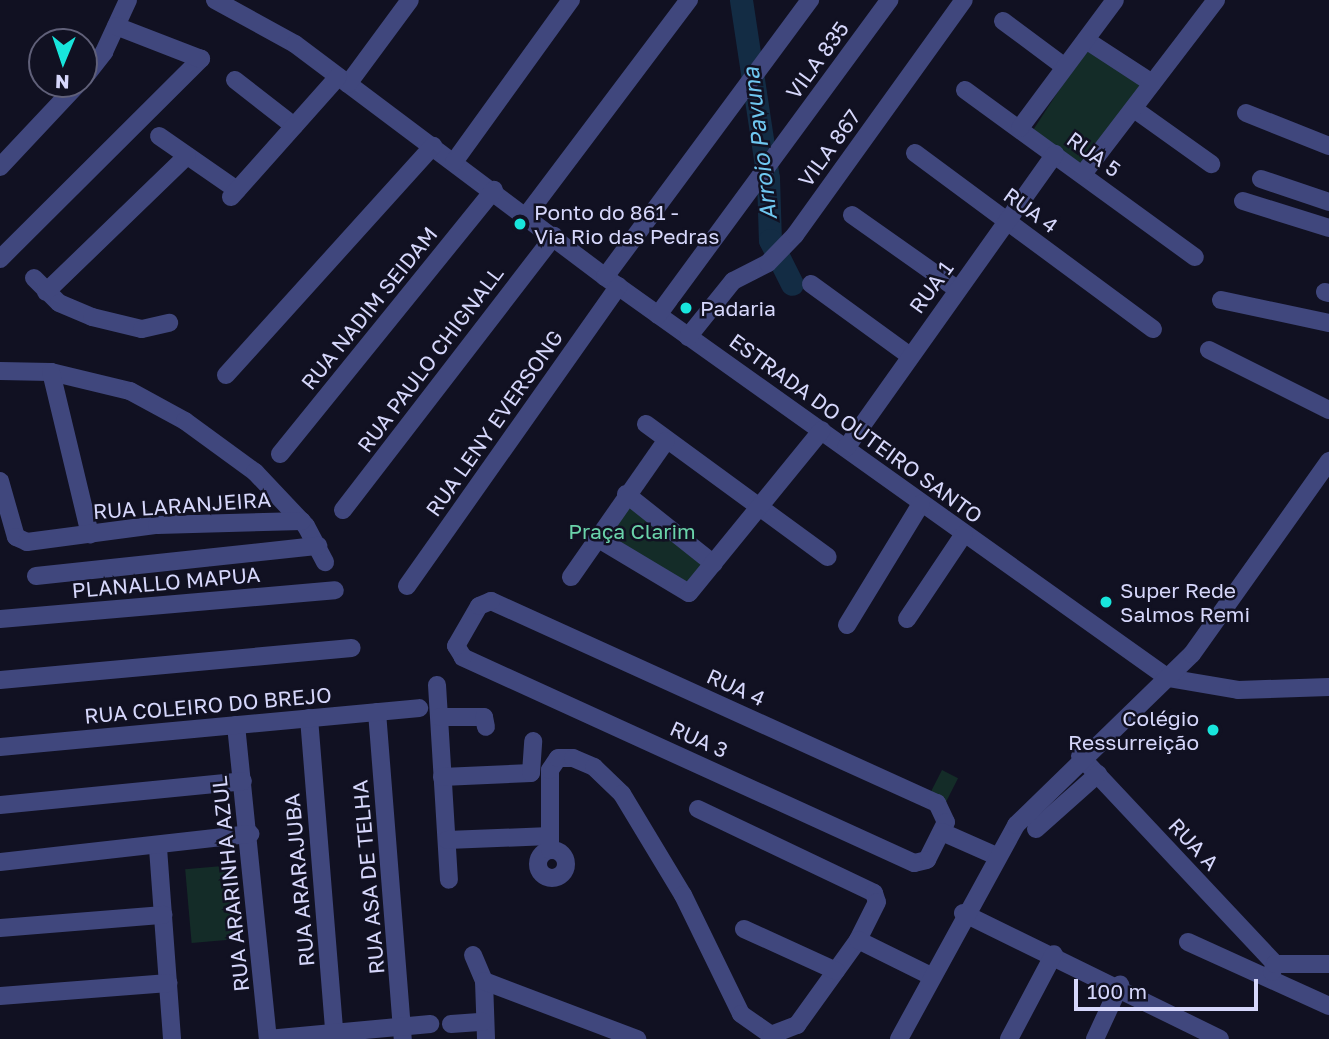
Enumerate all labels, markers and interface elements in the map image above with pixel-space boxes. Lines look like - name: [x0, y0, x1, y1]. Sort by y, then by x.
- street label: VILA 835: [780, 16, 854, 104]
- north arrow: [28, 28, 98, 98]
- water label: Arroio Pavuna: [736, 66, 782, 222]
- text: N: [55, 71, 70, 94]
- street label: VILA 867: [793, 105, 865, 191]
- street label: RUA 5: [1062, 126, 1126, 182]
- street label: RUA 4: [999, 182, 1063, 238]
- place label: Ponto do 861 - Via Rio das Pedras: [534, 199, 719, 249]
- marker: Ponto do 861 - Via Rio das Pedras: [512, 216, 528, 232]
- street label: RUA NADIM SEIDAM: [296, 222, 442, 394]
- street label: RUA 1: [904, 256, 958, 318]
- street label: RUA PAULO CHIGNALL: [352, 261, 508, 457]
- place label: Padaria: [700, 295, 776, 321]
- marker: Padaria: [678, 300, 694, 316]
- street label: RUA LENY EVERSONG: [420, 325, 568, 521]
- street label: ESTRADA DO OUTEIRO SANTO: [725, 328, 987, 528]
- street label: RUA LARANJEIRA: [92, 486, 272, 524]
- park label: Praça Clarim: [568, 518, 696, 544]
- street label: PLANALLO MAPUA: [71, 561, 261, 603]
- place label: Super Rede Salmos Remi: [1120, 577, 1250, 627]
- marker: Super Rede Salmos Remi: [1098, 594, 1114, 610]
- street label: RUA 4: [703, 663, 769, 711]
- street label: RUA COLEIRO DO BREJO: [83, 682, 333, 728]
- place label: Colégio Ressurreição: [1068, 705, 1199, 755]
- street label: RUA 3: [666, 715, 732, 763]
- marker: Colégio Ressurreição: [1205, 722, 1221, 738]
- street label: RUA ARARINHA AZUL: [206, 775, 254, 993]
- street label: RUA ASA DE TELHA: [347, 779, 389, 975]
- street label: RUA ARARAJUBA: [279, 792, 319, 968]
- street label: RUA A: [1164, 813, 1224, 875]
- scale bar: [1077, 965, 1261, 1009]
- text: 100 m: [1087, 978, 1147, 1004]

